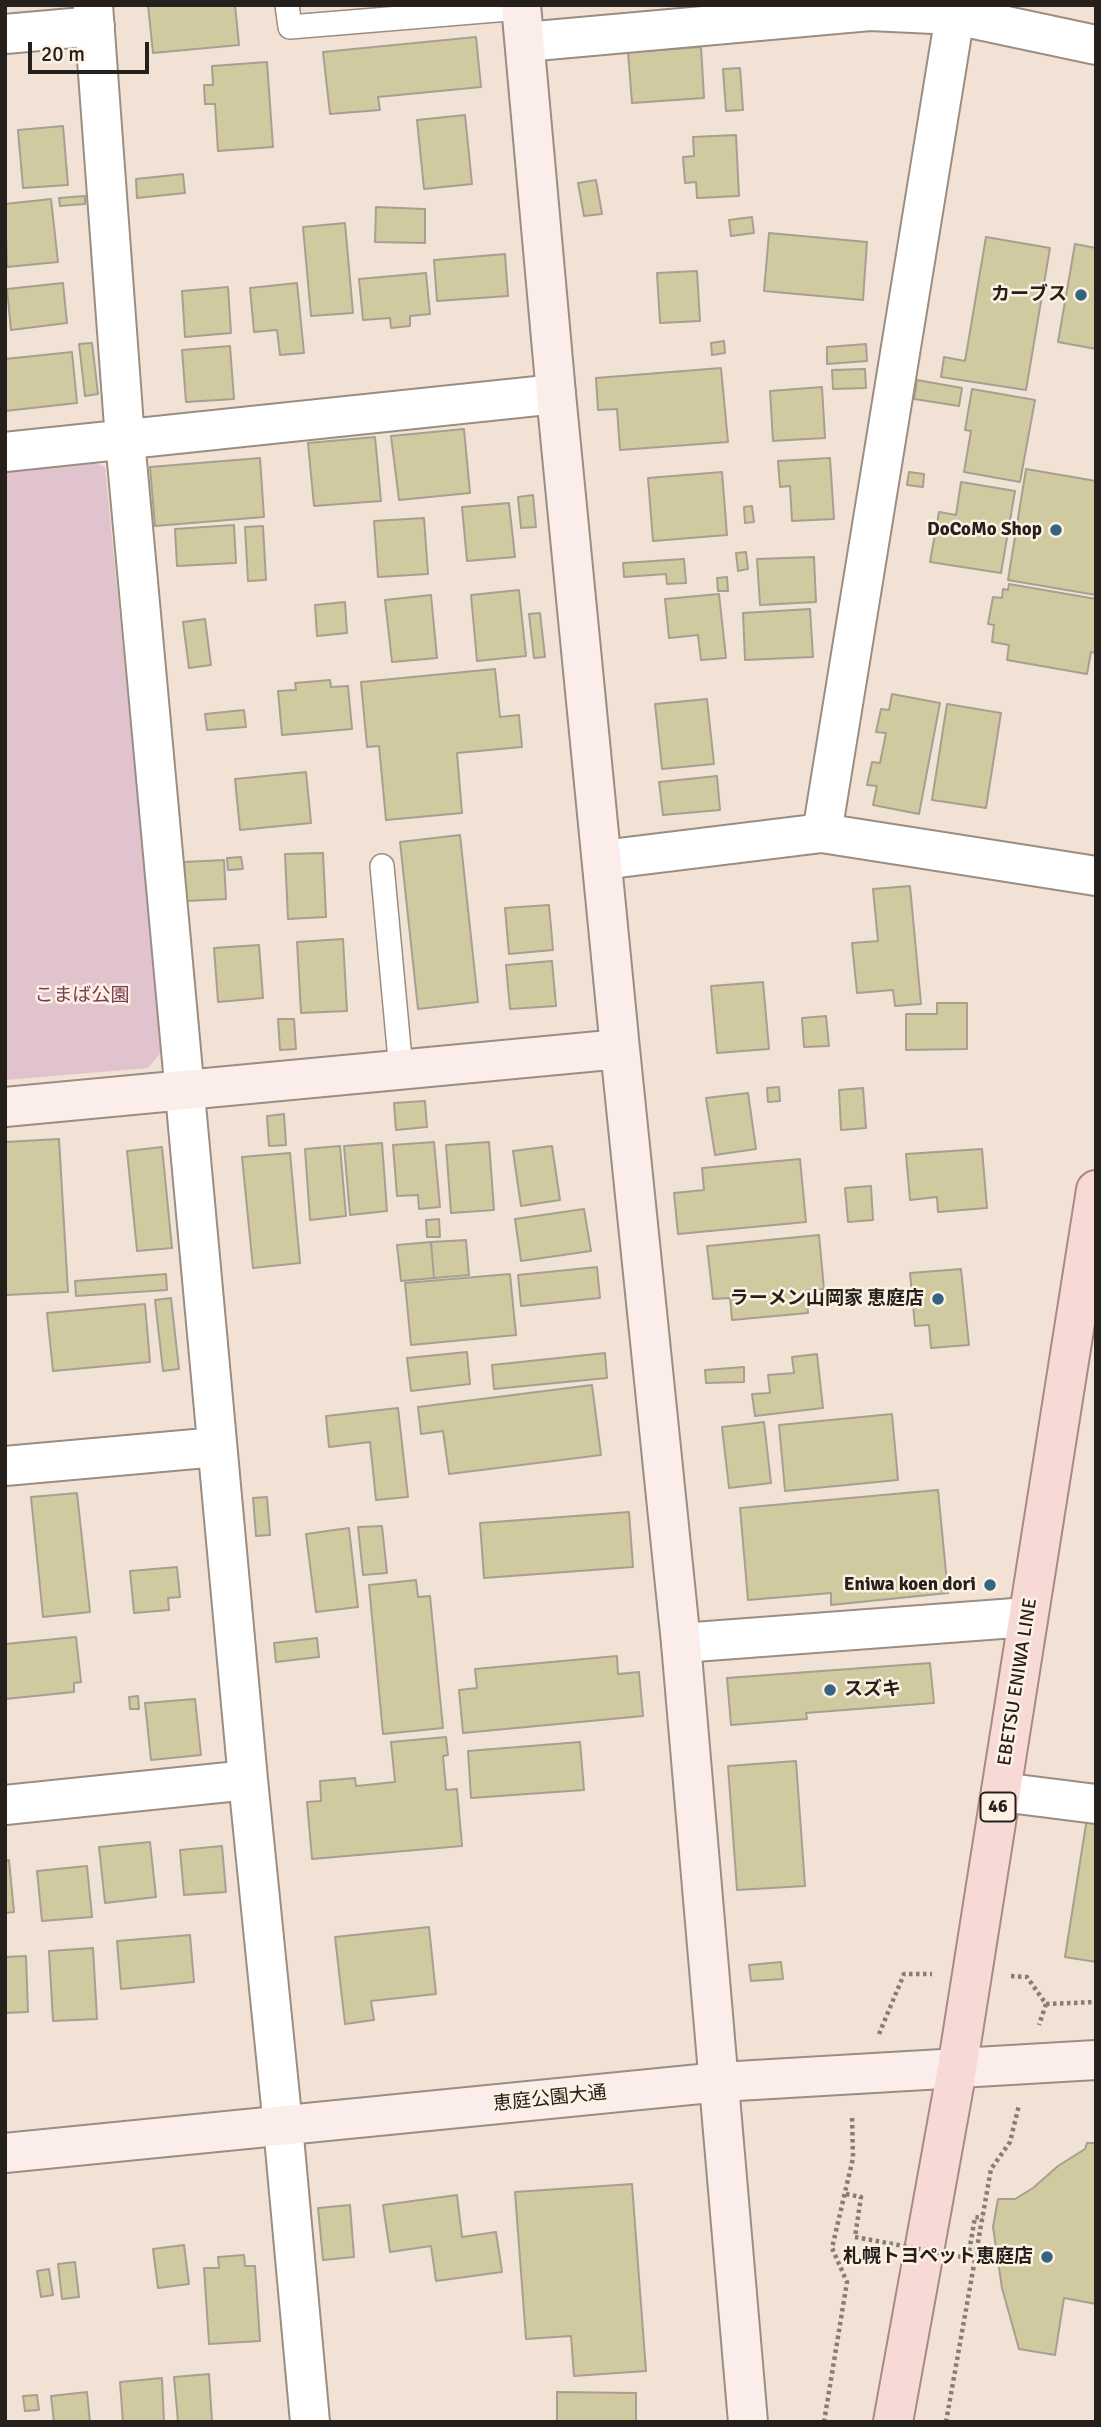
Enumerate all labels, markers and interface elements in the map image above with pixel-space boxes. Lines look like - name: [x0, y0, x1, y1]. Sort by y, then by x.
- scale bar: [32, 28, 152, 72]
- text: 20 m: [41, 41, 85, 67]
- place label: カーブス: [991, 284, 1067, 306]
- marker: カーブス: [1073, 287, 1089, 303]
- place label: DoCoMo Shop: [927, 519, 1042, 541]
- marker: DoCoMo Shop: [1048, 522, 1064, 538]
- park label: こまば公園: [35, 985, 129, 1007]
- place label: ラーメン山岡家 恵庭店: [730, 1288, 924, 1310]
- marker: ラーメン山岡家 恵庭店: [930, 1291, 946, 1307]
- place label: Eniwa koen dori: [844, 1574, 976, 1596]
- marker: Eniwa koen dori: [982, 1577, 998, 1593]
- street label: EBETSU ENIWA LINE: [993, 1597, 1043, 1767]
- place label: スズキ: [844, 1679, 901, 1701]
- marker: スズキ: [822, 1682, 838, 1698]
- road number: 46: [981, 1793, 1016, 1822]
- street label: 恵庭公園大通: [492, 2082, 608, 2116]
- place label: 札幌トヨペット恵庭店: [843, 2246, 1033, 2268]
- marker: 札幌トヨペット恵庭店: [1039, 2249, 1055, 2265]

